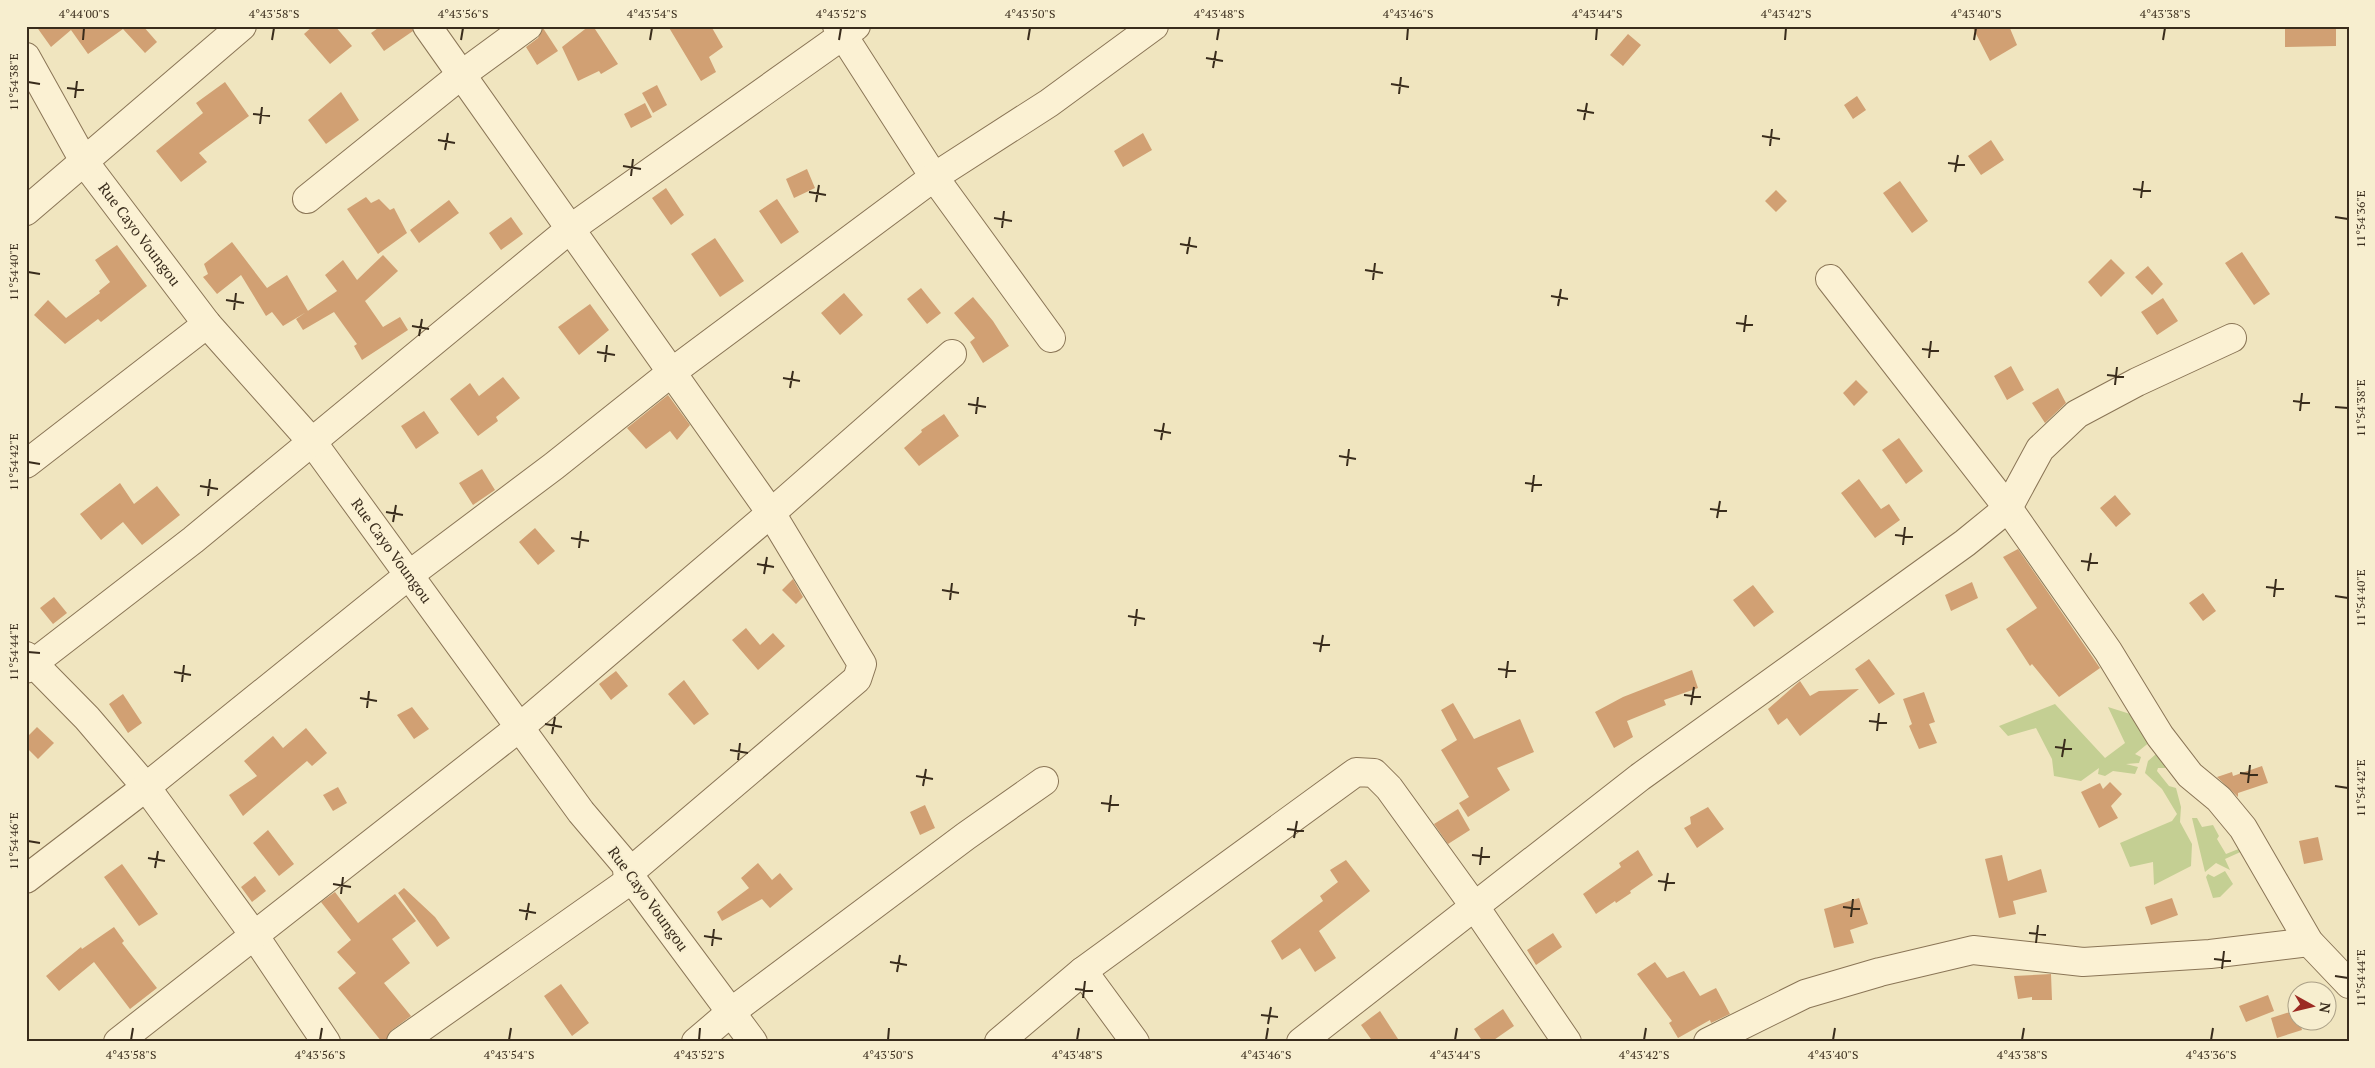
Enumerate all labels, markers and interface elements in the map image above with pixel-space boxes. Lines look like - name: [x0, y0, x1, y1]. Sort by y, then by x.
- text: 4°44'00"S: [59, 6, 109, 21]
- text: 4°43'58"S: [249, 6, 299, 21]
- text: 4°43'56"S: [438, 6, 488, 21]
- text: 4°43'54"S: [627, 6, 677, 21]
- text: 4°43'52"S: [816, 6, 866, 21]
- text: 4°43'50"S: [1005, 6, 1055, 21]
- text: 4°43'48"S: [1194, 6, 1244, 21]
- text: 4°43'46"S: [1383, 6, 1433, 21]
- text: 4°43'44"S: [1572, 6, 1622, 21]
- text: 4°43'42"S: [1761, 6, 1811, 21]
- text: 4°43'40"S: [1951, 6, 2001, 21]
- text: 4°43'38"S: [2140, 6, 2190, 21]
- text: 11°54'38"E: [6, 53, 21, 111]
- street label: Rue Cayo Voungou: [94, 178, 186, 290]
- text: 11°54'36"E: [2353, 190, 2368, 248]
- text: 11°54'40"E: [6, 243, 21, 301]
- text: 11°54'38"E: [2353, 379, 2368, 437]
- text: 11°54'42"E: [6, 433, 21, 491]
- street label: Rue Cayo Voungou: [347, 494, 437, 607]
- text: 11°54'40"E: [2353, 569, 2368, 627]
- text: 11°54'44"E: [6, 623, 21, 681]
- text: 11°54'42"E: [2353, 759, 2368, 817]
- text: 11°54'46"E: [6, 812, 21, 870]
- street label: Rue Cayo Voungou: [604, 842, 694, 955]
- text: 11°54'44"E: [2353, 949, 2368, 1007]
- north arrow: [2288, 980, 2338, 1030]
- text: N: [2315, 1001, 2336, 1015]
- text: 4°43'58"S: [106, 1047, 156, 1062]
- text: 4°43'56"S: [295, 1047, 345, 1062]
- text: 4°43'54"S: [484, 1047, 534, 1062]
- text: 4°43'52"S: [674, 1047, 724, 1062]
- text: 4°43'50"S: [863, 1047, 913, 1062]
- text: 4°43'48"S: [1052, 1047, 1102, 1062]
- text: 4°43'46"S: [1241, 1047, 1291, 1062]
- text: 4°43'44"S: [1430, 1047, 1480, 1062]
- text: 4°43'42"S: [1619, 1047, 1669, 1062]
- text: 4°43'40"S: [1808, 1047, 1858, 1062]
- text: 4°43'38"S: [1997, 1047, 2047, 1062]
- text: 4°43'36"S: [2186, 1047, 2236, 1062]

